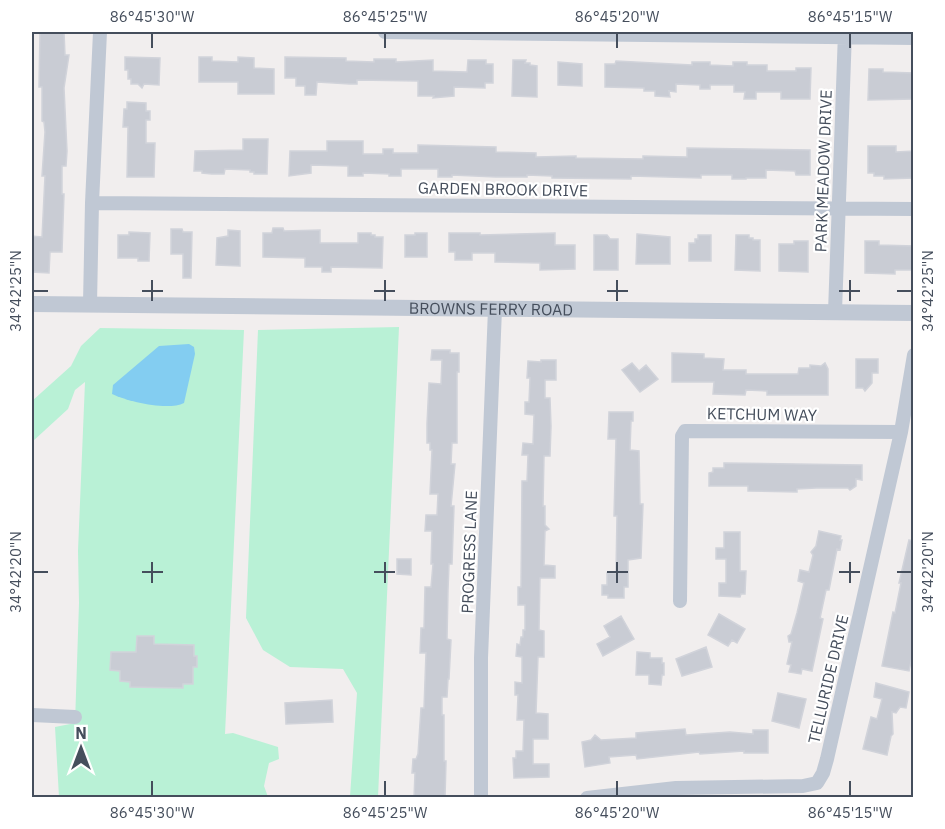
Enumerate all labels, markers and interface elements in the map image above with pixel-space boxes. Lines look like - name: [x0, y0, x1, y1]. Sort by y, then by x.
- text: 86°45'30"W: [110, 7, 195, 26]
- text: 86°45'25"W: [343, 7, 428, 26]
- text: 86°45'20"W: [575, 7, 660, 26]
- text: 86°45'15"W: [808, 7, 893, 26]
- street label: PARK MEADOW DRIVE: [810, 89, 836, 253]
- street label: GARDEN BROOK DRIVE: [418, 178, 588, 200]
- text: 34°42'25"N: [6, 250, 25, 332]
- text: 34°42'25"N: [918, 250, 937, 332]
- street label: BROWNS FERRY ROAD: [409, 298, 573, 320]
- street label: KETCHUM WAY: [707, 403, 818, 425]
- street label: PROGRESS LANE: [457, 490, 481, 614]
- text: 34°42'20"N: [6, 531, 25, 613]
- text: 34°42'20"N: [918, 531, 937, 613]
- street label: TELLURIDE DRIVE: [803, 613, 853, 745]
- north arrow: [51, 718, 111, 778]
- text: N: [75, 723, 87, 743]
- text: 86°45'30"W: [110, 803, 195, 822]
- text: 86°45'25"W: [343, 803, 428, 822]
- text: 86°45'20"W: [575, 803, 660, 822]
- text: 86°45'15"W: [808, 803, 893, 822]

